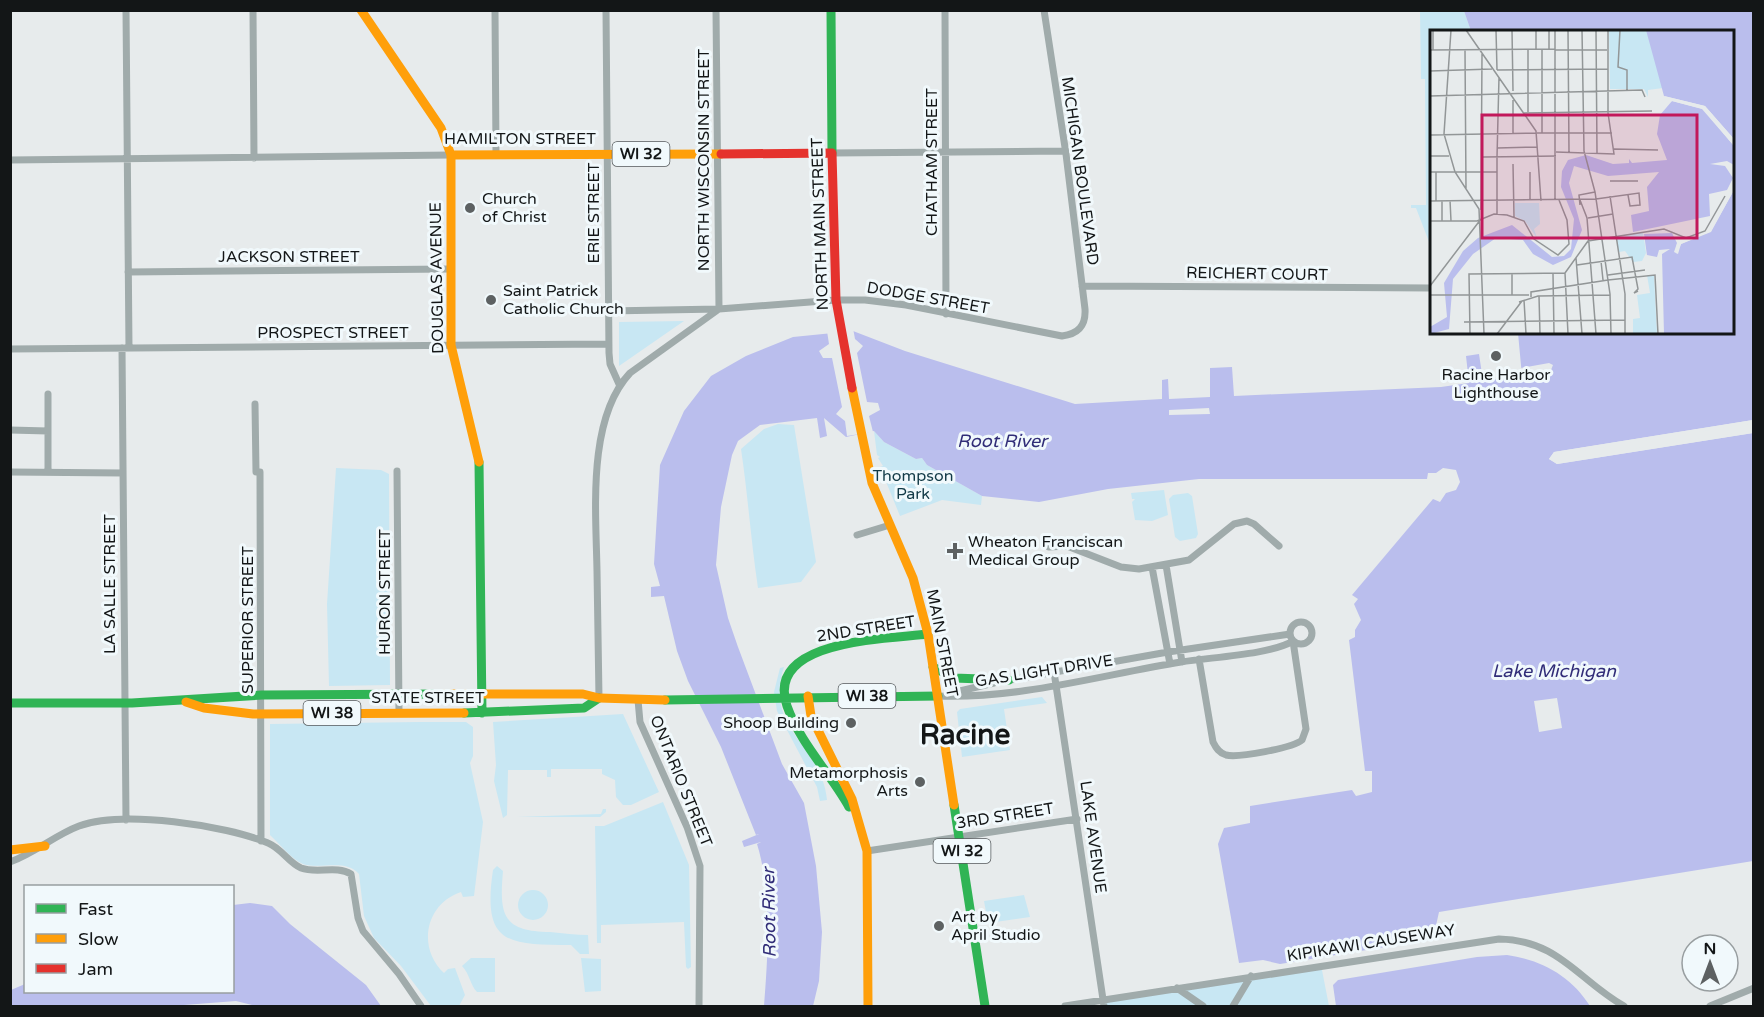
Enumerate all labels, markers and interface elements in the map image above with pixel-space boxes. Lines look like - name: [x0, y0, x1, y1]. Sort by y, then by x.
- inset map: [1430, 30, 1734, 334]
- street label: NORTH WISCONSIN STREET: [694, 49, 714, 271]
- street label: MICHIGAN BOULEVARD: [1057, 75, 1103, 267]
- street label: CHATHAM STREET: [922, 88, 942, 236]
- street label: HAMILTON STREET: [444, 129, 596, 149]
- street label: NORTH MAIN STREET: [807, 137, 833, 311]
- road number: WI 32: [612, 142, 670, 166]
- street label: ERIE STREET: [584, 162, 604, 264]
- place label: Church of Christ: [482, 189, 547, 227]
- marker: Church of Christ: [463, 201, 477, 215]
- street label: DOUGLAS AVENUE: [426, 202, 448, 354]
- street label: JACKSON STREET: [218, 247, 360, 267]
- street label: REICHERT COURT: [1186, 263, 1328, 285]
- street label: DODGE STREET: [865, 277, 991, 319]
- place label: Saint Patrick Catholic Church: [503, 281, 624, 319]
- marker: Saint Patrick Catholic Church: [484, 293, 498, 307]
- street label: PROSPECT STREET: [257, 323, 409, 343]
- marker: Racine Harbor Lighthouse: [1489, 349, 1503, 363]
- place label: Racine Harbor Lighthouse: [1441, 365, 1551, 403]
- water label: Root River: [957, 430, 1049, 452]
- park label: Thompson Park: [872, 466, 954, 504]
- street label: LA SALLE STREET: [100, 514, 120, 654]
- street label: HURON STREET: [375, 529, 395, 655]
- place label: Wheaton Franciscan Medical Group: [968, 532, 1123, 570]
- marker: Wheaton Franciscan Medical Group: [946, 542, 964, 560]
- street label: SUPERIOR STREET: [238, 546, 258, 694]
- street label: MAIN STREET: [922, 587, 962, 699]
- street label: 2ND STREET: [815, 611, 917, 647]
- street label: GAS LIGHT DRIVE: [974, 650, 1114, 692]
- water label: Lake Michigan: [1492, 660, 1617, 682]
- road number: WI 38: [838, 684, 896, 708]
- street label: STATE STREET: [371, 688, 485, 708]
- road number: WI 38: [304, 701, 360, 725]
- street label: ONTARIO STREET: [645, 712, 717, 850]
- place label: Shoop Building: [723, 713, 839, 733]
- marker: Shoop Building: [844, 716, 858, 730]
- district label: Racine: [920, 718, 1010, 752]
- place label: Metamorphosis Arts: [789, 763, 908, 801]
- marker: Metamorphosis Arts: [913, 775, 927, 789]
- street label: LAKE AVENUE: [1075, 779, 1111, 895]
- street label: 3RD STREET: [955, 798, 1055, 834]
- road number: WI 32: [934, 839, 990, 863]
- water label: Root River: [757, 866, 781, 958]
- legend: [24, 885, 234, 993]
- text: Fast: [78, 898, 113, 920]
- place label: Art by April Studio: [951, 907, 1040, 945]
- marker: Art by April Studio: [932, 919, 946, 933]
- street label: KIPIKAWI CAUSEWAY: [1285, 920, 1457, 966]
- text: Slow: [78, 928, 119, 950]
- north arrow: [1680, 933, 1740, 993]
- text: N: [1704, 939, 1716, 959]
- text: Jam: [78, 958, 113, 980]

